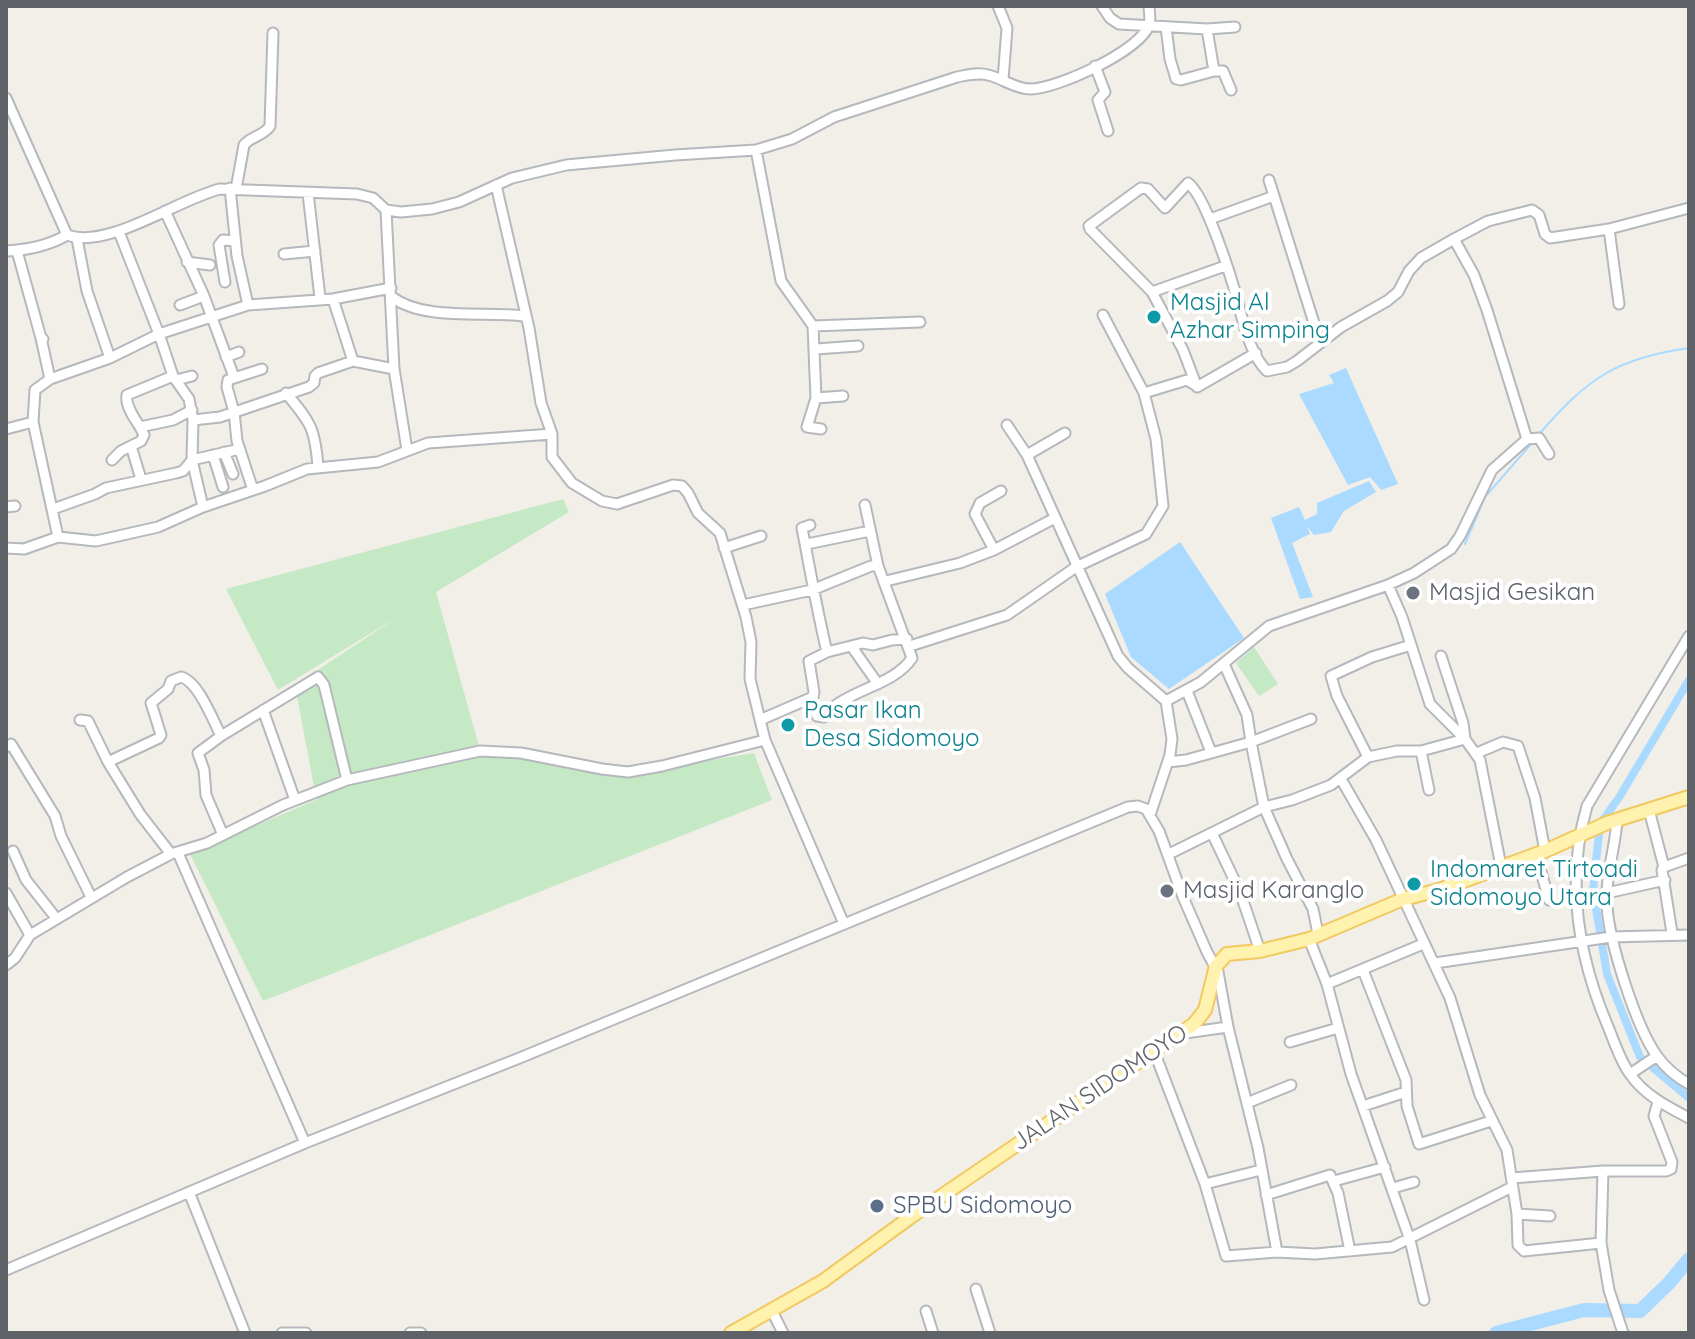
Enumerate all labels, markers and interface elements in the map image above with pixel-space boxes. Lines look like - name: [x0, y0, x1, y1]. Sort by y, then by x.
- place label: Masjid Al Azhar Simping: [1170, 289, 1330, 345]
- marker: Masjid Al Azhar Simping: [1145, 308, 1163, 326]
- place label: Masjid Gesikan: [1429, 579, 1595, 607]
- marker: Masjid Gesikan: [1404, 584, 1422, 602]
- place label: Pasar Ikan Desa Sidomoyo: [804, 697, 980, 753]
- marker: Pasar Ikan Desa Sidomoyo: [779, 716, 797, 734]
- place label: Indomaret Tirtoadi Sidomoyo Utara: [1430, 856, 1638, 912]
- marker: Indomaret Tirtoadi Sidomoyo Utara: [1405, 875, 1423, 893]
- place label: Masjid Karanglo: [1183, 877, 1364, 905]
- marker: Masjid Karanglo: [1158, 882, 1176, 900]
- street label: JALAN SIDOMOYO: [1007, 1019, 1193, 1157]
- place label: SPBU Sidomoyo: [893, 1192, 1072, 1220]
- marker: SPBU Sidomoyo: [868, 1197, 886, 1215]

